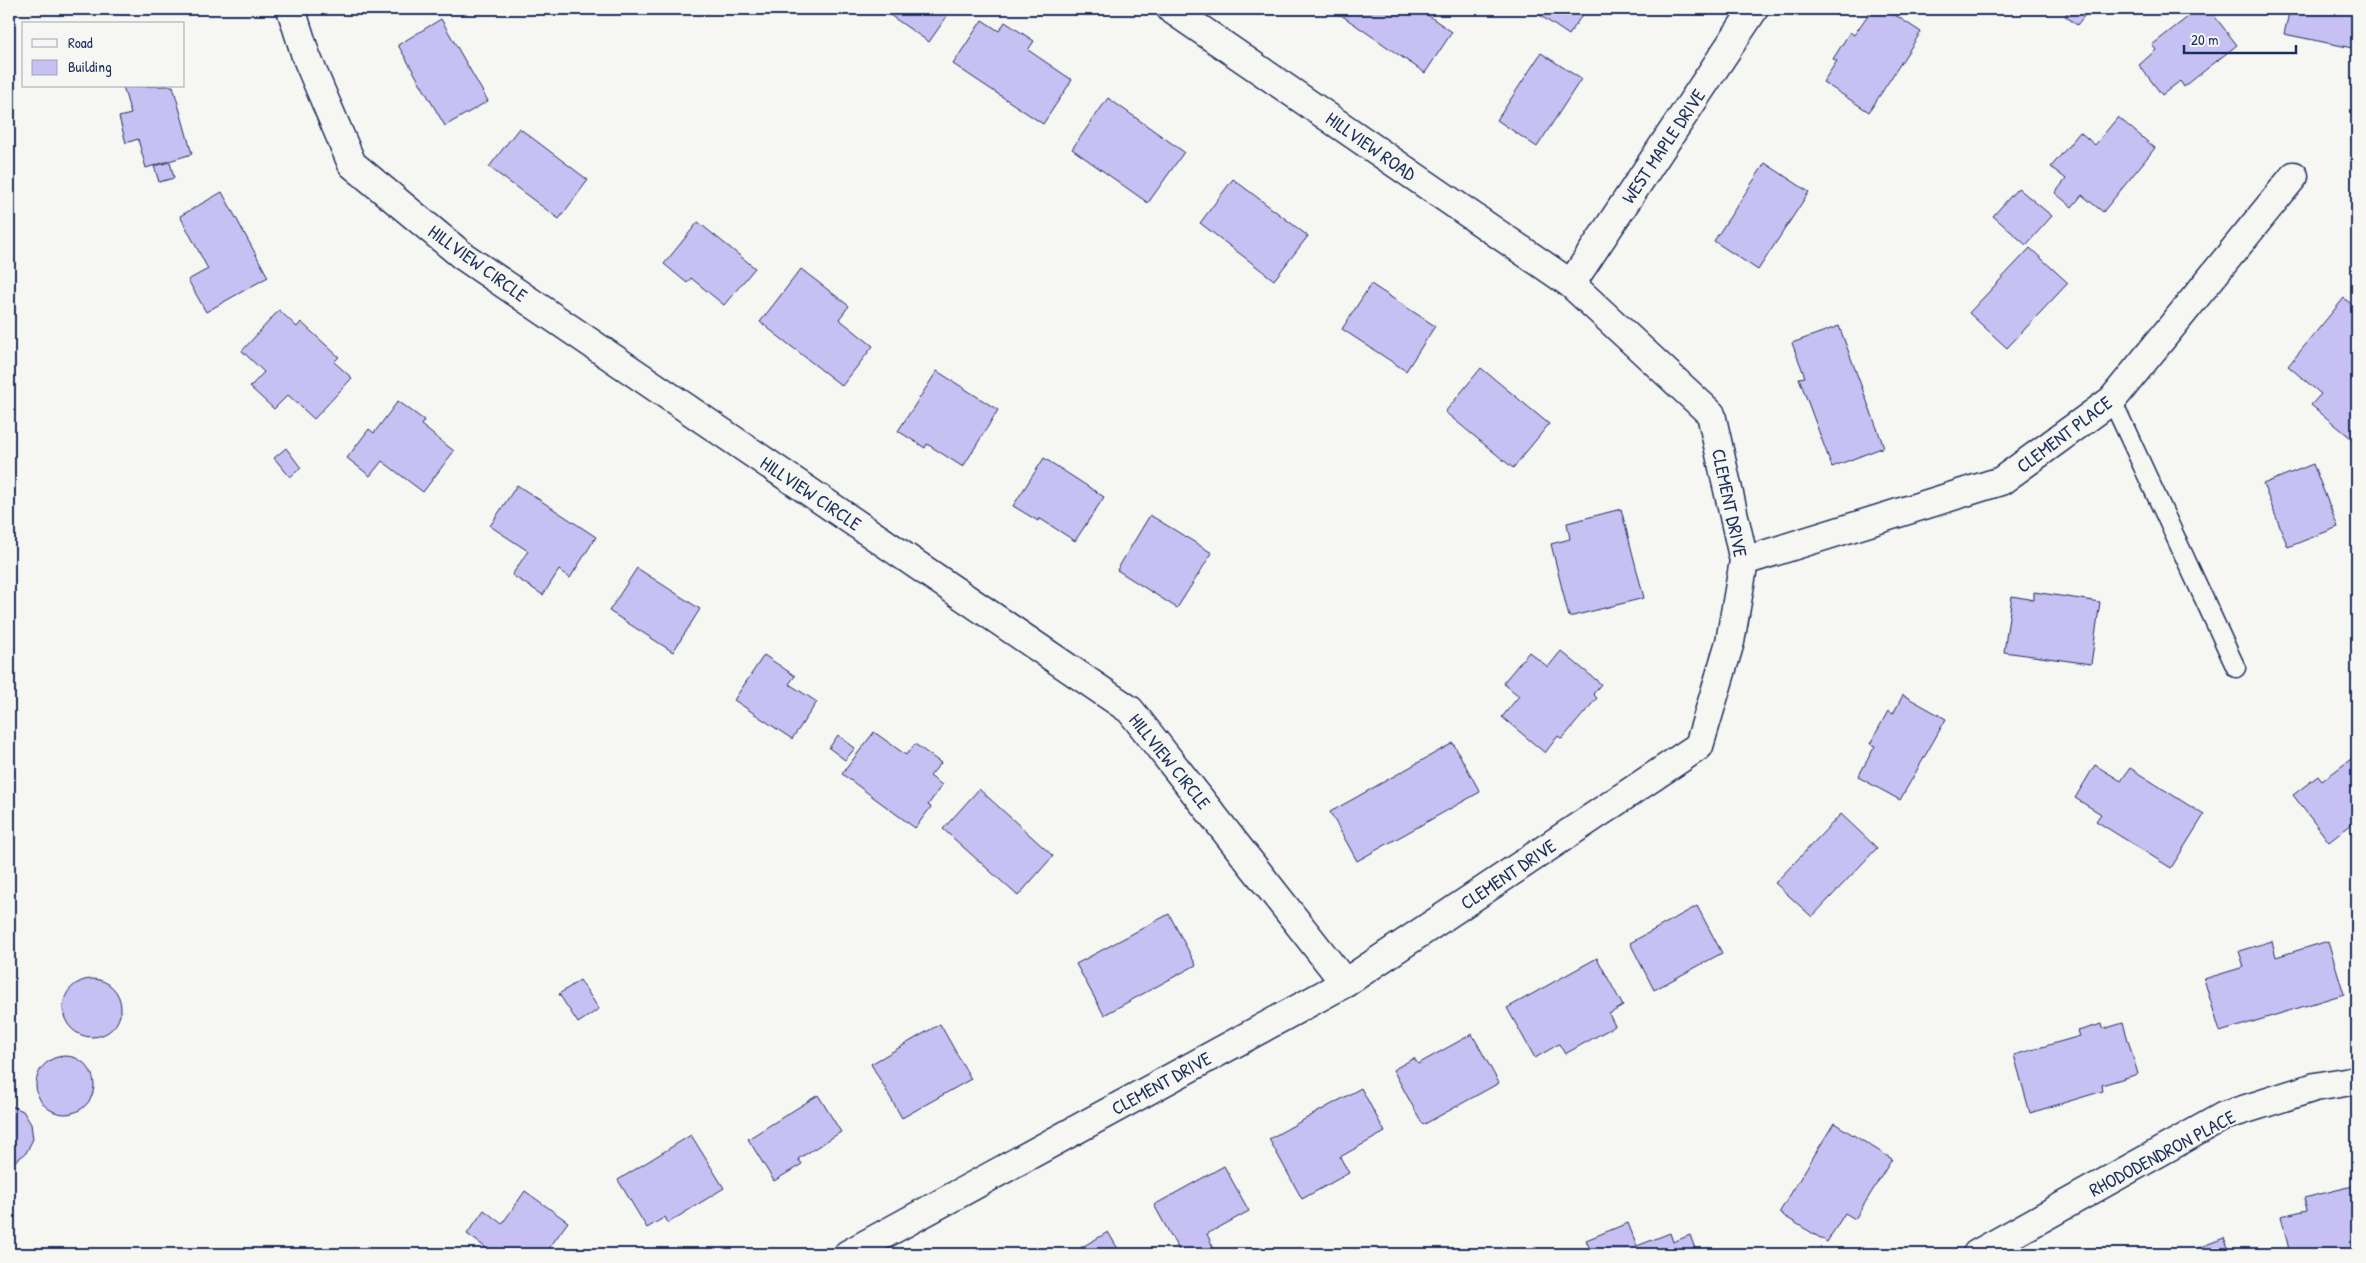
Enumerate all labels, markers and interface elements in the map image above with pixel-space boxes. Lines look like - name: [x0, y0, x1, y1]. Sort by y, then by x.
- legend: [22, 22, 185, 88]
- scale bar: [2184, 22, 2296, 54]
- text: 20 m: [2191, 29, 2218, 50]
- text: Road: [68, 32, 93, 53]
- text: Building: [68, 56, 112, 77]
- street label: WEST MAPLE DRIVE: [1615, 83, 1711, 208]
- street label: HILLVIEW ROAD: [1321, 105, 1421, 187]
- street label: HILLVIEW CIRCLE: [423, 218, 533, 308]
- street label: CLEMENT PLACE: [2011, 389, 2118, 478]
- street label: CLEMENT DRIVE: [1706, 446, 1754, 560]
- street label: HILLVIEW CIRCLE: [755, 450, 867, 537]
- street label: HILLVIEW CIRCLE: [1123, 708, 1217, 815]
- street label: CLEMENT DRIVE: [1455, 832, 1561, 916]
- street label: CLEMENT DRIVE: [1107, 1045, 1216, 1121]
- street label: RHODODENDRON PLACE: [2084, 1103, 2240, 1203]

